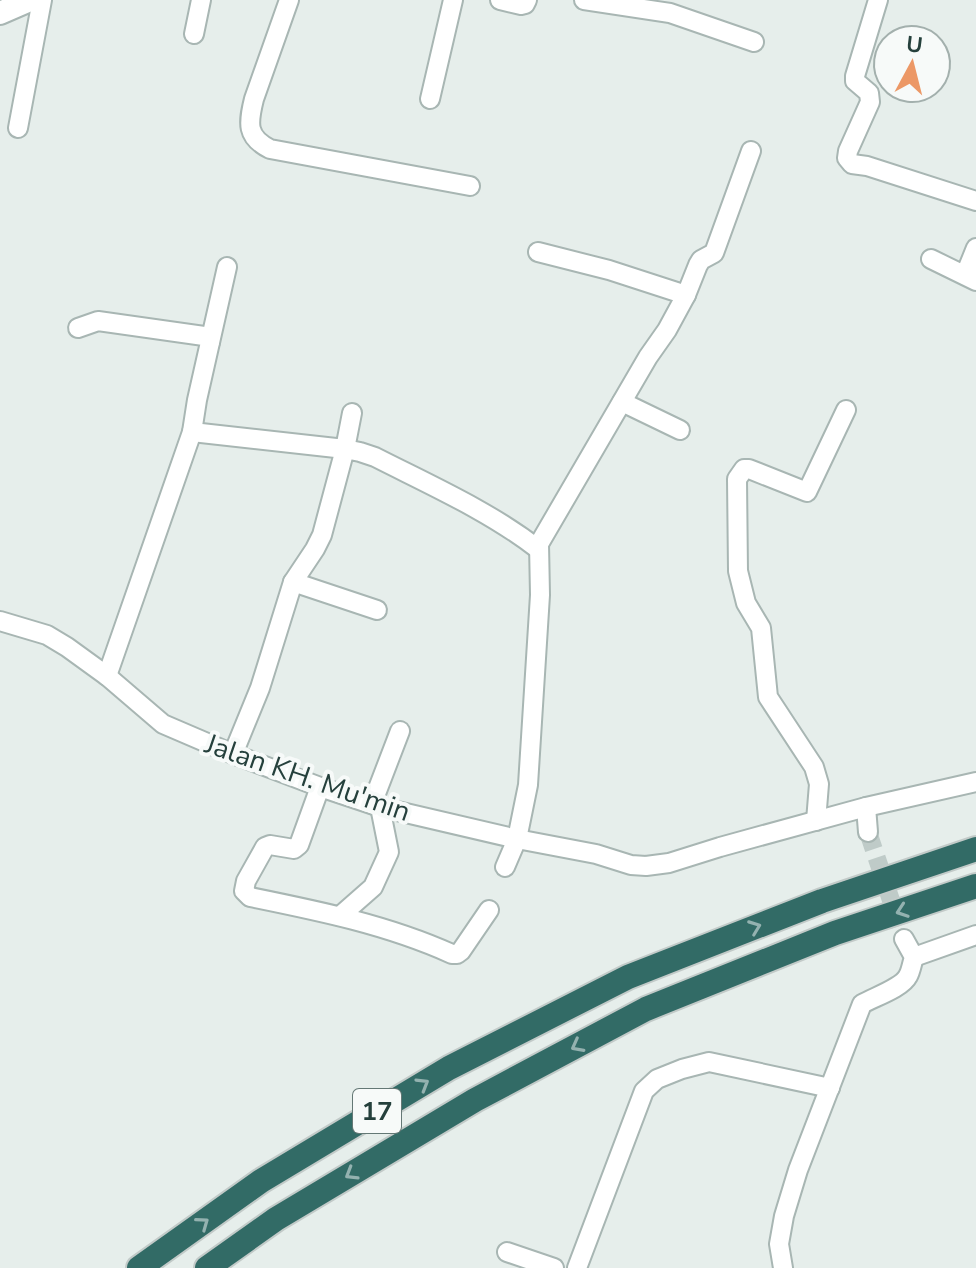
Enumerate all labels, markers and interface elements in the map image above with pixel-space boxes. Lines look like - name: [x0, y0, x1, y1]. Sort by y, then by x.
- north arrow: [872, 24, 952, 104]
- text: U: [904, 29, 924, 61]
- street label: Jalan KH. Mu'min: [199, 725, 415, 831]
- one-way arrow: [896, 901, 910, 917]
- one-way arrow: [747, 920, 761, 937]
- one-way arrow: [571, 1036, 585, 1051]
- one-way arrow: [414, 1078, 429, 1094]
- road number: 17: [353, 1089, 401, 1133]
- one-way arrow: [345, 1164, 360, 1180]
- one-way arrow: [194, 1218, 208, 1232]

